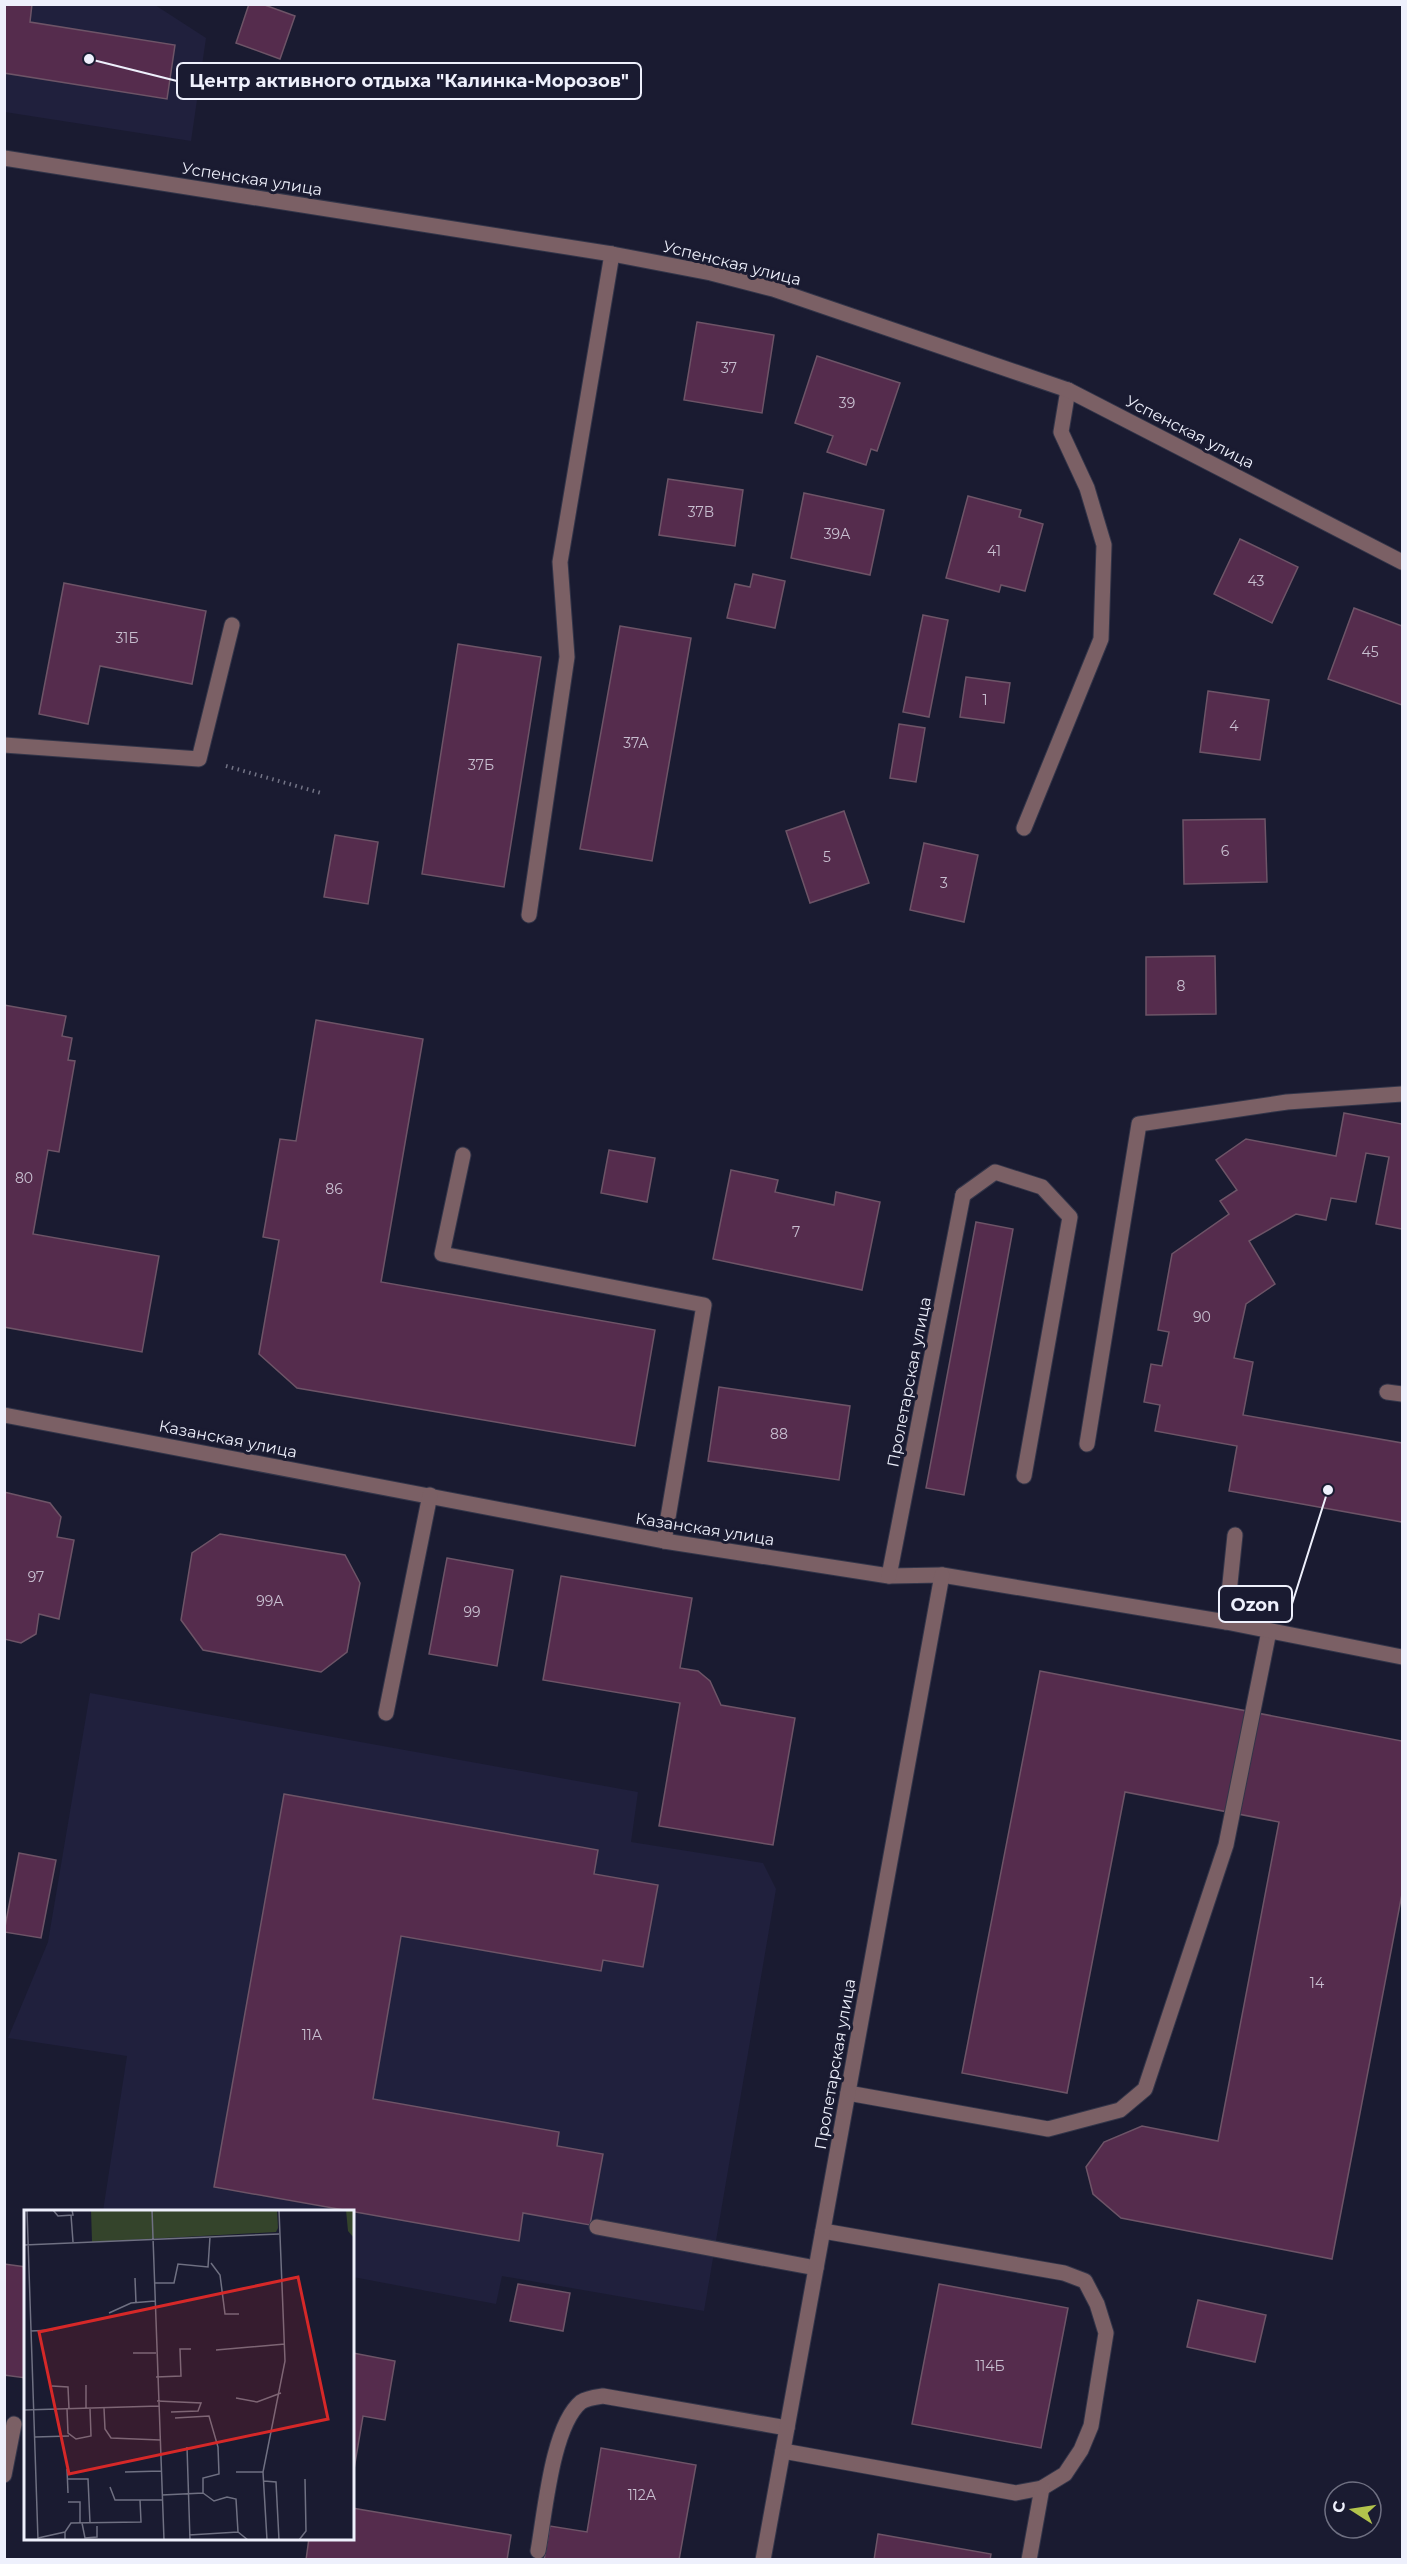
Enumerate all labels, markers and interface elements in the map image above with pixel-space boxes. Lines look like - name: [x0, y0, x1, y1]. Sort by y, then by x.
- callout: Центр активного отдыха "Калинка-Морозов": [177, 63, 641, 99]
- text: Центр активного отдыха "Калинка-Морозов": [189, 70, 629, 92]
- street label: Успенская улица: [180, 159, 324, 199]
- street label: Успенская улица: [661, 237, 803, 289]
- house number: 37: [721, 359, 737, 377]
- street label: Успенская улица: [1123, 391, 1257, 473]
- house number: 39: [839, 394, 855, 412]
- house number: 37В: [688, 503, 714, 521]
- house number: 39А: [824, 525, 851, 543]
- house number: 41: [987, 542, 1001, 560]
- house number: 43: [1248, 572, 1265, 590]
- house number: 31Б: [115, 629, 139, 647]
- house number: 45: [1361, 643, 1379, 661]
- house number: 1: [982, 691, 988, 709]
- house number: 4: [1229, 717, 1239, 735]
- house number: 37А: [623, 734, 649, 752]
- house number: 37Б: [468, 756, 494, 774]
- house number: 6: [1221, 842, 1230, 860]
- house number: 5: [823, 848, 831, 866]
- house number: 3: [940, 874, 948, 892]
- house number: 8: [1177, 977, 1186, 995]
- house number: 80: [15, 1169, 33, 1187]
- house number: 86: [325, 1180, 343, 1198]
- house number: 7: [792, 1223, 800, 1241]
- street label: Пролетарская улица: [883, 1295, 935, 1469]
- house number: 90: [1193, 1308, 1211, 1326]
- street label: Казанская улица: [157, 1416, 299, 1462]
- house number: 88: [770, 1425, 788, 1443]
- street label: Казанская улица: [634, 1509, 776, 1549]
- house number: 97: [28, 1568, 44, 1586]
- callout: Ozon: [1219, 1586, 1292, 1622]
- house number: 99А: [256, 1592, 284, 1610]
- text: Ozon: [1230, 1594, 1280, 1616]
- house number: 99: [463, 1603, 481, 1621]
- house number: 14: [1310, 1974, 1325, 1992]
- street label: Пролетарская улица: [811, 1977, 859, 2151]
- house number: 11А: [302, 2026, 323, 2044]
- inset map: [24, 2210, 354, 2540]
- house number: 114Б: [975, 2357, 1005, 2375]
- north arrow: [1323, 2480, 1383, 2540]
- house number: 112А: [628, 2486, 657, 2504]
- text: С: [1328, 2499, 1349, 2515]

